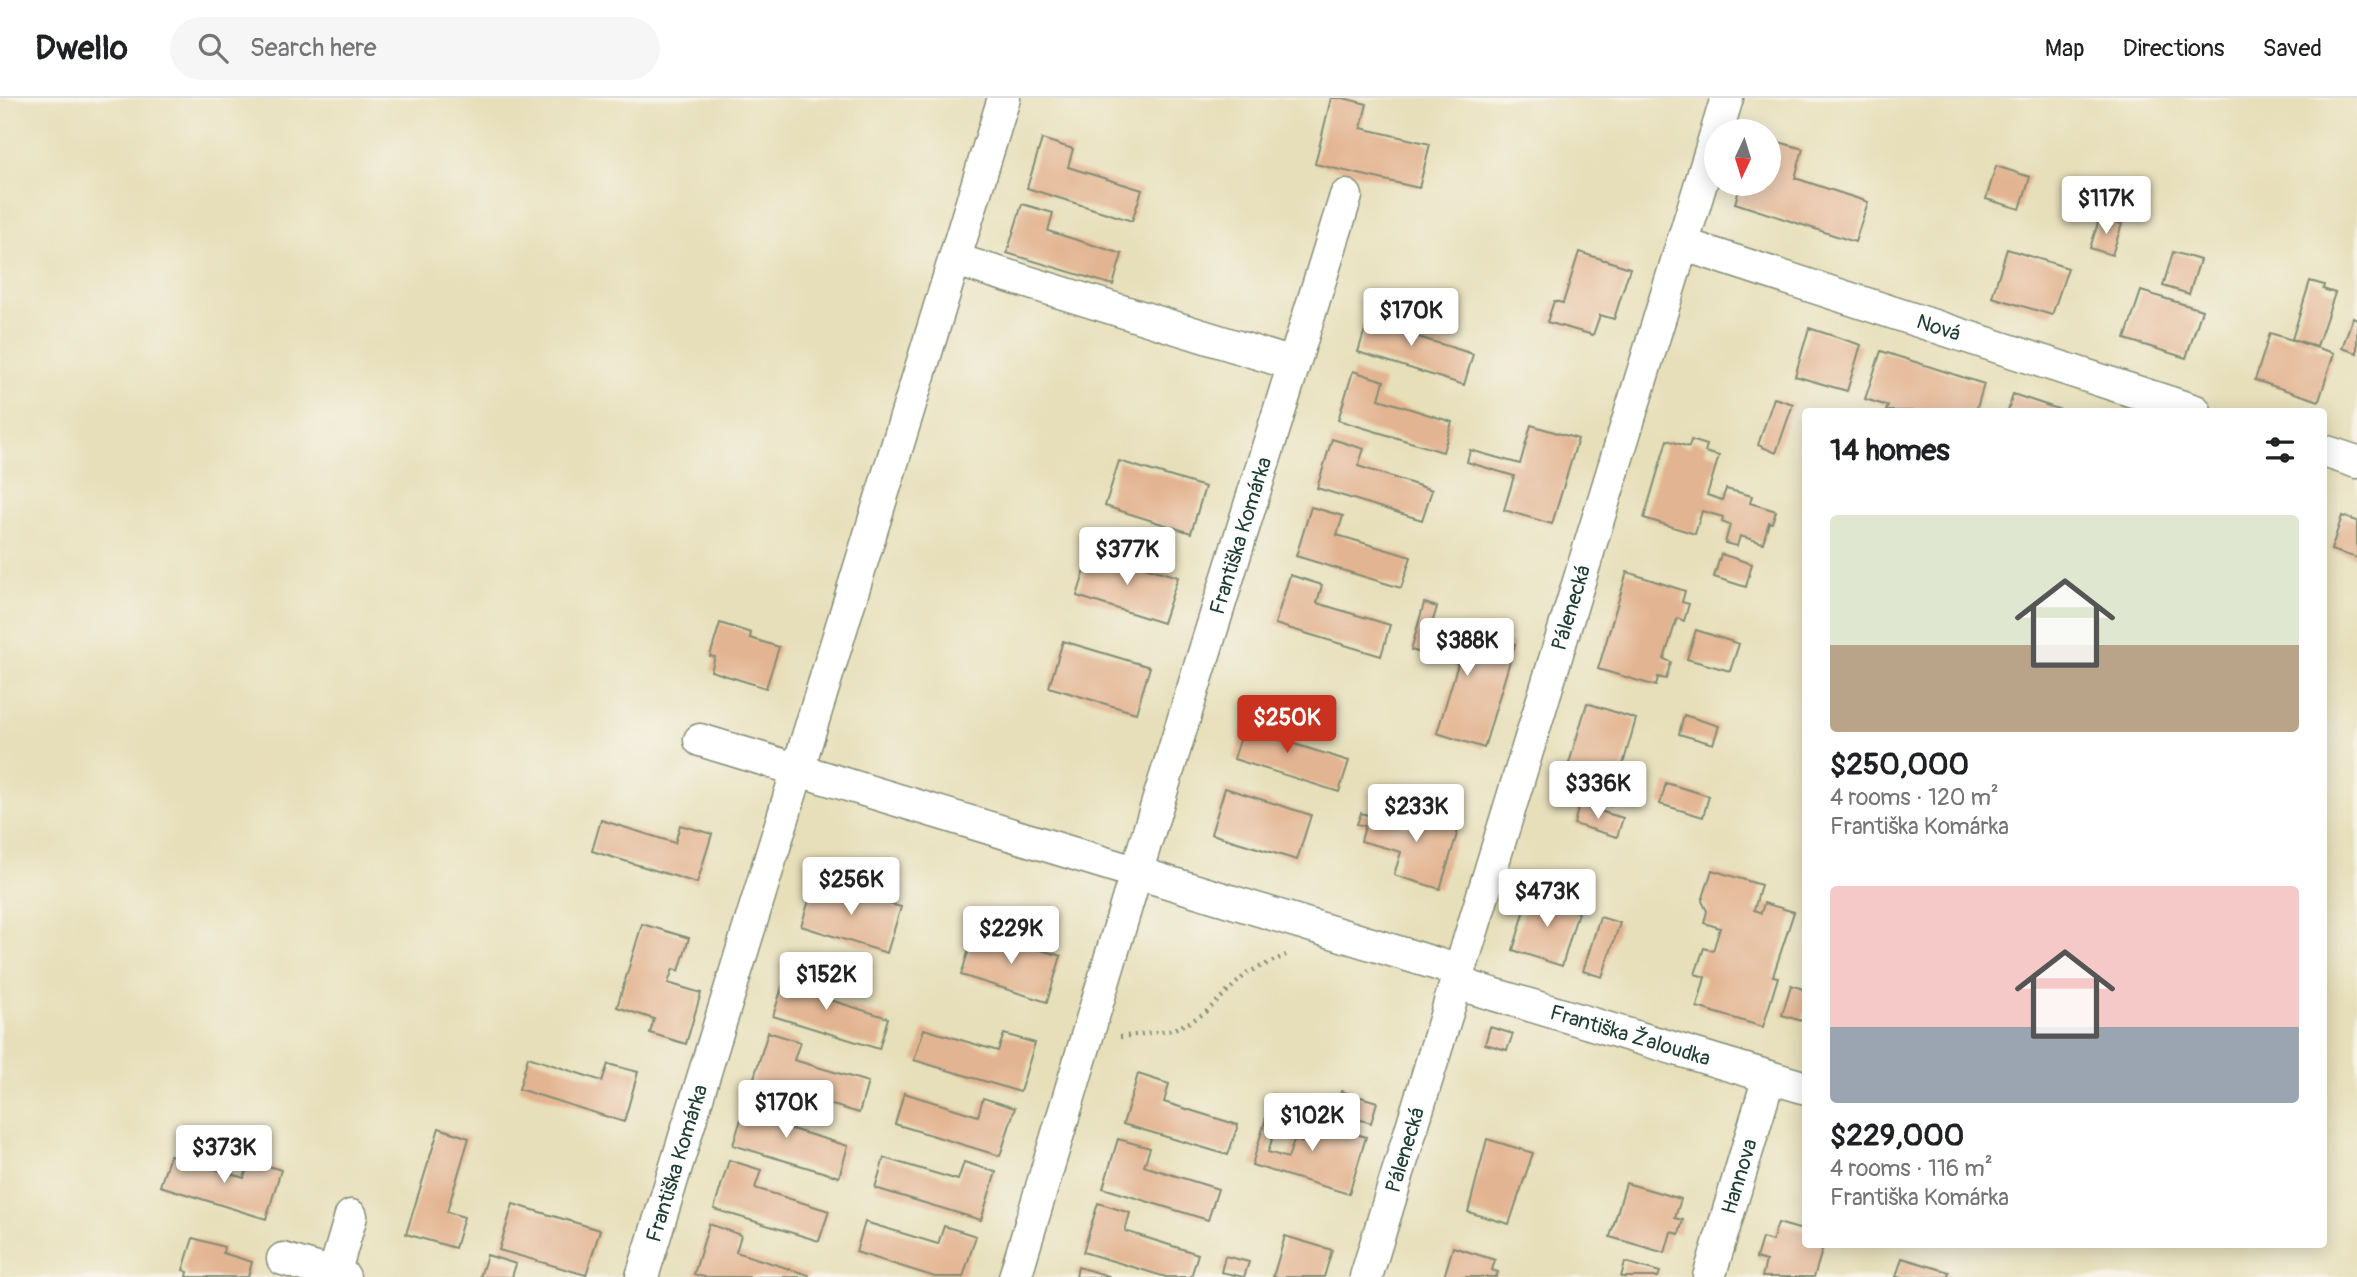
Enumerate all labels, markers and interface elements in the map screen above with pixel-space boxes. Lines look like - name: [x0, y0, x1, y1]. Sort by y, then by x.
- search box: [170, 17, 660, 80]
- text: Dwello: [35, 28, 128, 69]
- icon: search: [194, 29, 232, 67]
- text: Search here: [250, 32, 377, 64]
- text: Map: [2045, 34, 2085, 63]
- text: Directions: [2123, 34, 2224, 63]
- text: Saved: [2262, 34, 2322, 63]
- north arrow: [1704, 119, 1782, 196]
- map controls: [1704, 119, 1781, 196]
- pin: $117K: [2057, 176, 2155, 236]
- text: $117K: [2078, 184, 2134, 213]
- pin: $170K: [1362, 288, 1460, 348]
- text: $170K: [1379, 296, 1443, 325]
- street label: Nová: [1913, 308, 1964, 347]
- icon: filters: [2261, 431, 2299, 469]
- text: 14 homes: [1830, 432, 1950, 469]
- street label: Františka Komárka: [1204, 454, 1278, 618]
- pin: $377K: [1078, 528, 1176, 587]
- text: $377K: [1095, 535, 1159, 564]
- icon: home: [2002, 560, 2128, 686]
- street label: Pálenecká: [1545, 562, 1597, 654]
- pin: $388K: [1418, 618, 1516, 678]
- text: $388K: [1436, 626, 1498, 655]
- pin: $250K: [1238, 696, 1336, 755]
- text: $250K: [1253, 703, 1321, 732]
- text: $250,000: [1830, 746, 1969, 783]
- pin: $336K: [1549, 762, 1647, 821]
- text: $336K: [1565, 769, 1631, 798]
- text: 4 rooms · 120 m²: [1830, 783, 1999, 812]
- pin: $233K: [1367, 784, 1465, 844]
- text: $233K: [1384, 792, 1448, 821]
- text: Františka Komárka: [1830, 812, 2009, 841]
- pin: $256K: [802, 858, 900, 917]
- text: $256K: [818, 865, 884, 894]
- pin: $473K: [1498, 870, 1596, 929]
- text: $473K: [1515, 877, 1579, 906]
- pin: $229K: [962, 906, 1060, 966]
- text: $229K: [979, 914, 1043, 943]
- icon: home: [2002, 931, 2128, 1057]
- pin: $152K: [777, 953, 875, 1012]
- text: $152K: [796, 960, 856, 989]
- street label: Františka Žaloudka: [1547, 999, 1714, 1072]
- pin: $170K: [737, 1080, 835, 1140]
- street label: Františka Komárka: [640, 1081, 714, 1245]
- text: $170K: [754, 1088, 818, 1117]
- pin: $102K: [1263, 1094, 1361, 1153]
- text: $102K: [1280, 1101, 1344, 1130]
- street label: Pálenecká: [1379, 1104, 1431, 1196]
- text: $229,000: [1830, 1117, 1964, 1154]
- pin: $373K: [175, 1126, 273, 1185]
- text: $373K: [192, 1133, 256, 1162]
- street label: Hannova: [1715, 1136, 1763, 1217]
- text: 4 rooms · 116 m²: [1830, 1154, 1993, 1183]
- text: Františka Komárka: [1830, 1183, 2009, 1212]

